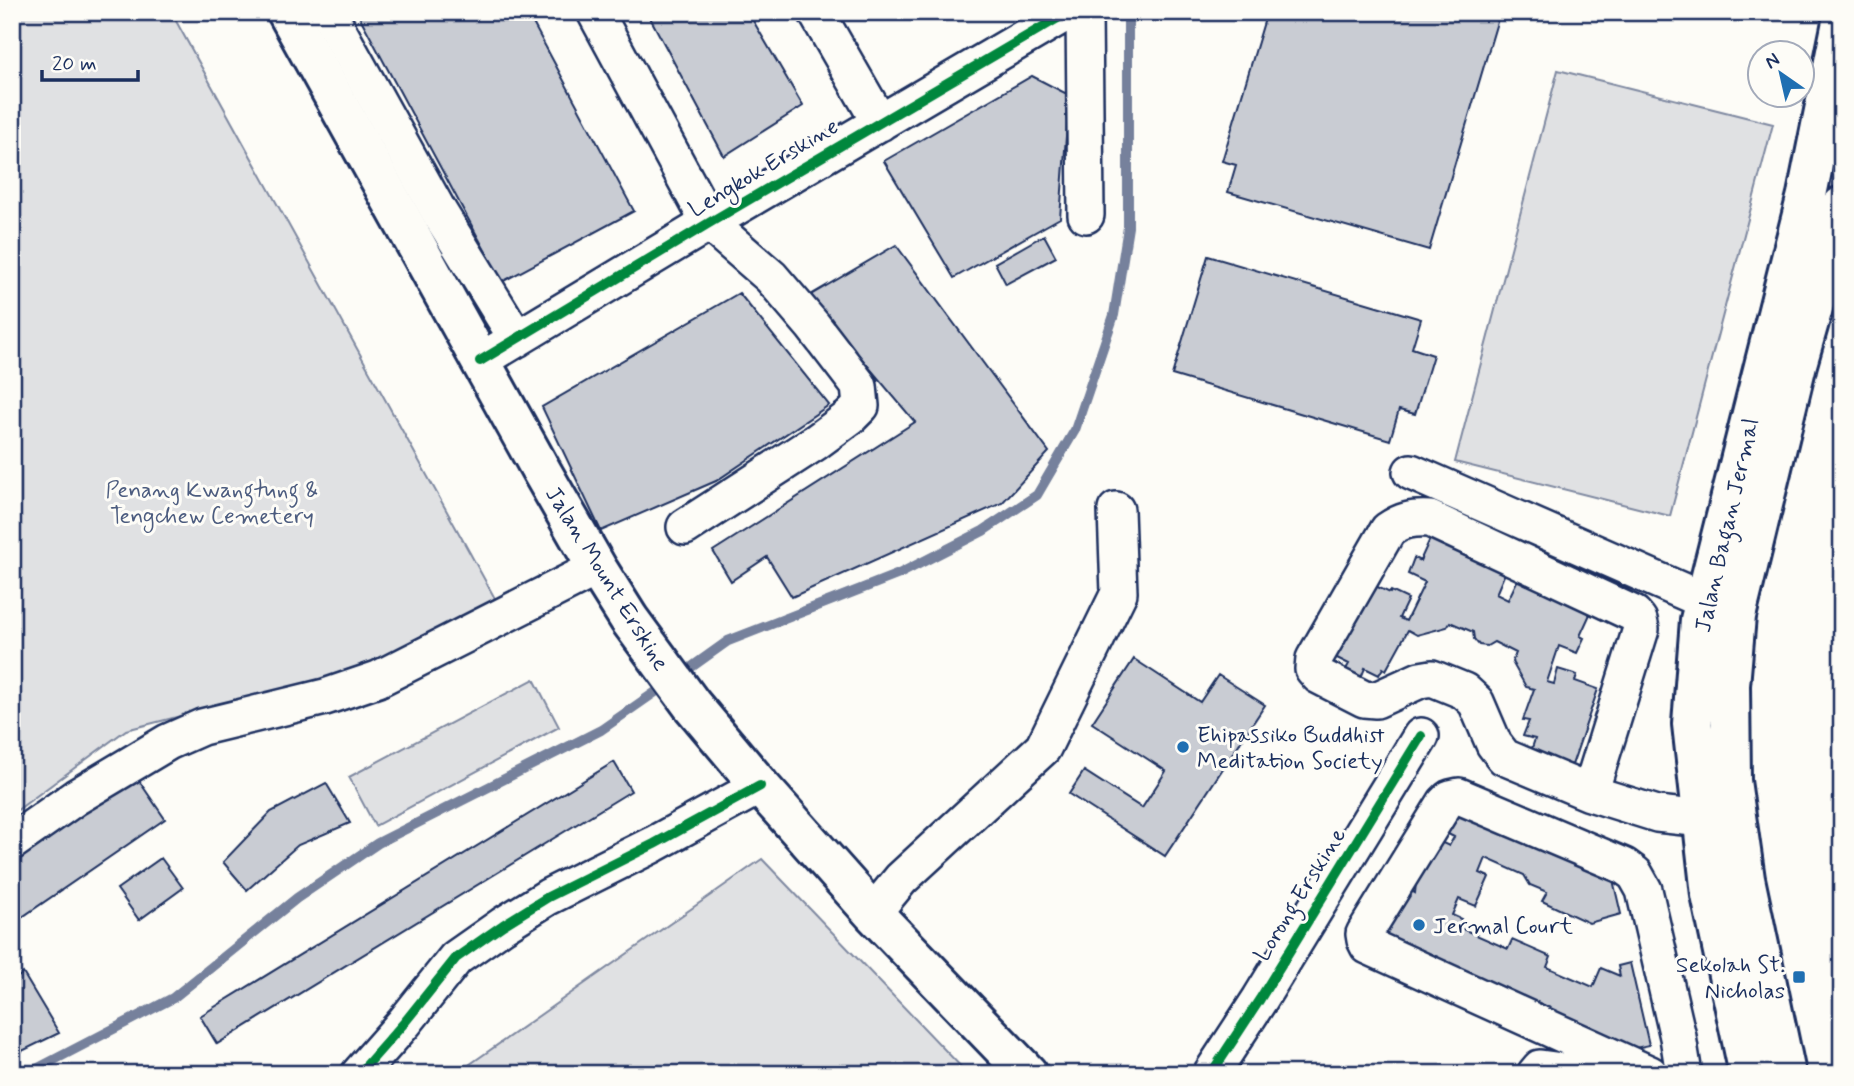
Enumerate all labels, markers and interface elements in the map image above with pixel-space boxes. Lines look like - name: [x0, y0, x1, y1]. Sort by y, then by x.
- scale bar: [42, 38, 138, 82]
- north arrow: [1745, 38, 1815, 108]
- text: N: [1760, 47, 1785, 75]
- text: 20 m: [52, 50, 97, 78]
- street label: Lengkok Erskine: [683, 112, 846, 227]
- street label: Jalan Bagan Jermal: [1689, 415, 1769, 636]
- park label: Penang Kwangtung & Tengchew Cemetery: [106, 476, 318, 534]
- street label: Jalan Mount Erskine: [537, 481, 675, 677]
- place label: Ehipassiko Buddhist Meditation Society: [1197, 721, 1385, 777]
- marker: Ehipassiko Buddhist Meditation Society: [1175, 739, 1191, 755]
- street label: Lorong Erskine: [1248, 822, 1356, 969]
- place label: Jermal Court: [1433, 912, 1573, 942]
- marker: Jermal Court: [1411, 917, 1427, 933]
- place label: Sekolah St. Nicholas: [1676, 951, 1785, 1007]
- marker: Sekolah St. Nicholas: [1791, 969, 1807, 985]

